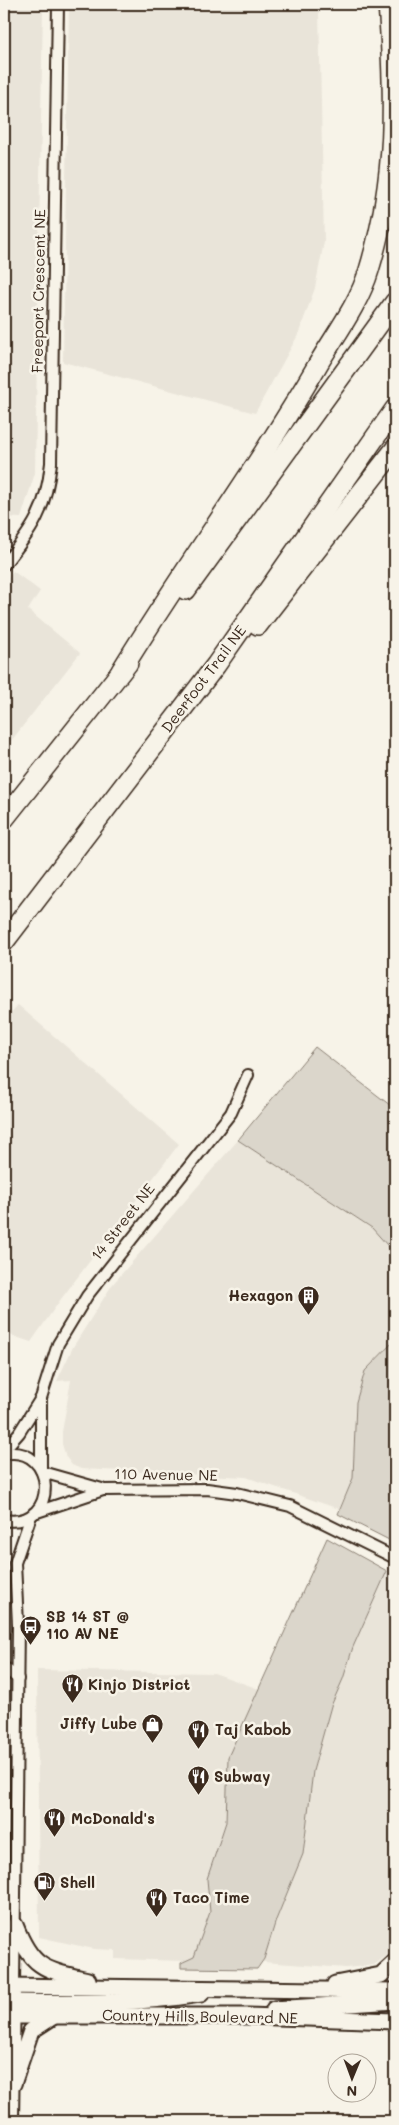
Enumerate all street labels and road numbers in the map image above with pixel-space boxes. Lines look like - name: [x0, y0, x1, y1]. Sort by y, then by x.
- street label: Freeport Crescent NE: [27, 208, 49, 373]
- street label: Deerfoot Trail NE: [156, 620, 250, 736]
- street label: 14 Street NE: [86, 1178, 159, 1264]
- street label: 110 Avenue NE: [114, 1463, 218, 1485]
- street label: Country Hills Boulevard NE: [102, 2004, 299, 2028]

